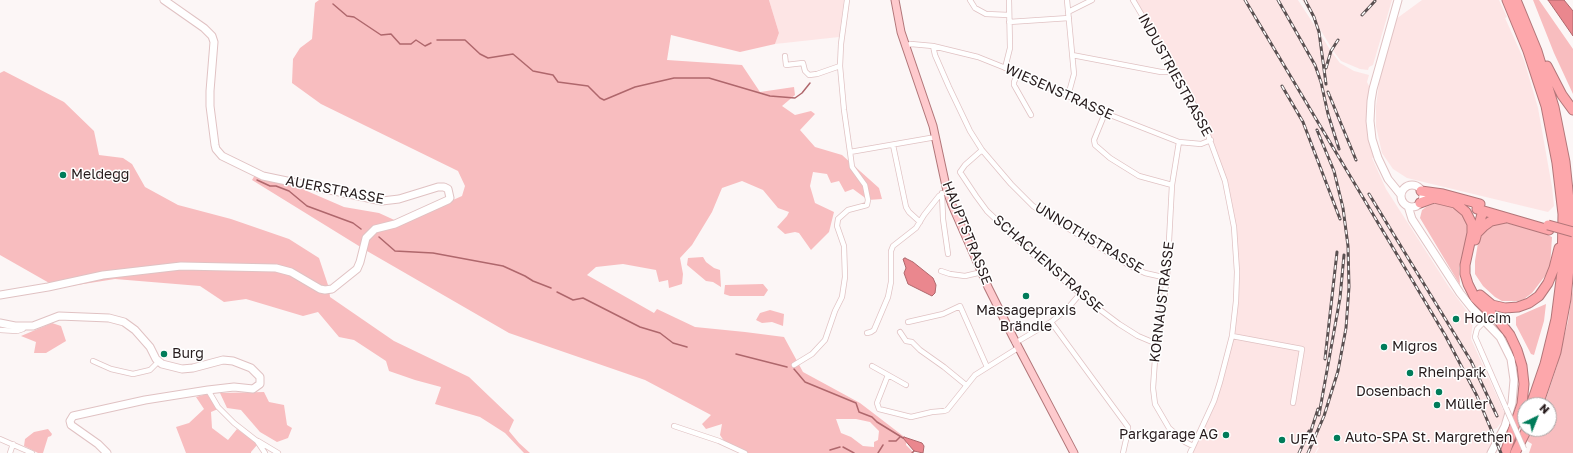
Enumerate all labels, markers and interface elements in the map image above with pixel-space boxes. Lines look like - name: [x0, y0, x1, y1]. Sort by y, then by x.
- street label: INDUSTRIESTRASSE: [1134, 11, 1216, 139]
- street label: WIESENSTRASSE: [1002, 60, 1116, 124]
- place label: Meldegg: [71, 167, 129, 183]
- marker: Meldegg: [58, 170, 68, 180]
- street label: AUERSTRASSE: [284, 172, 386, 208]
- street label: HAUPTSTRASSE: [939, 179, 995, 287]
- street label: UNNOTHSTRASSE: [1032, 199, 1146, 277]
- street label: SCHACHENSTRASSE: [990, 212, 1106, 316]
- street label: KORNAUSTRASSE: [1146, 241, 1178, 363]
- marker: Massagepraxis Brändle: [1021, 291, 1031, 301]
- place label: Massagepraxis Brändle: [976, 303, 1076, 336]
- place label: Holcim: [1464, 311, 1511, 327]
- marker: Holcim: [1451, 314, 1461, 324]
- place label: Migros: [1392, 339, 1438, 355]
- marker: Migros: [1379, 342, 1389, 352]
- place label: Burg: [172, 346, 204, 362]
- marker: Burg: [159, 349, 169, 359]
- place label: Rheinpark: [1418, 365, 1487, 381]
- marker: Rheinpark: [1405, 368, 1415, 378]
- place label: Dosenbach: [1356, 384, 1431, 400]
- marker: Dosenbach: [1434, 387, 1444, 397]
- place label: Müller: [1445, 397, 1488, 413]
- north arrow: [1517, 397, 1557, 437]
- marker: Müller: [1432, 400, 1442, 410]
- text: N: [1537, 401, 1552, 416]
- place label: Parkgarage AG: [1119, 427, 1218, 443]
- marker: Parkgarage AG: [1221, 430, 1231, 440]
- place label: Auto-SPA St. Margrethen: [1345, 430, 1512, 446]
- place label: UFA: [1290, 432, 1317, 448]
- marker: Auto-SPA St. Margrethen: [1332, 433, 1342, 443]
- marker: UFA: [1277, 435, 1287, 445]

